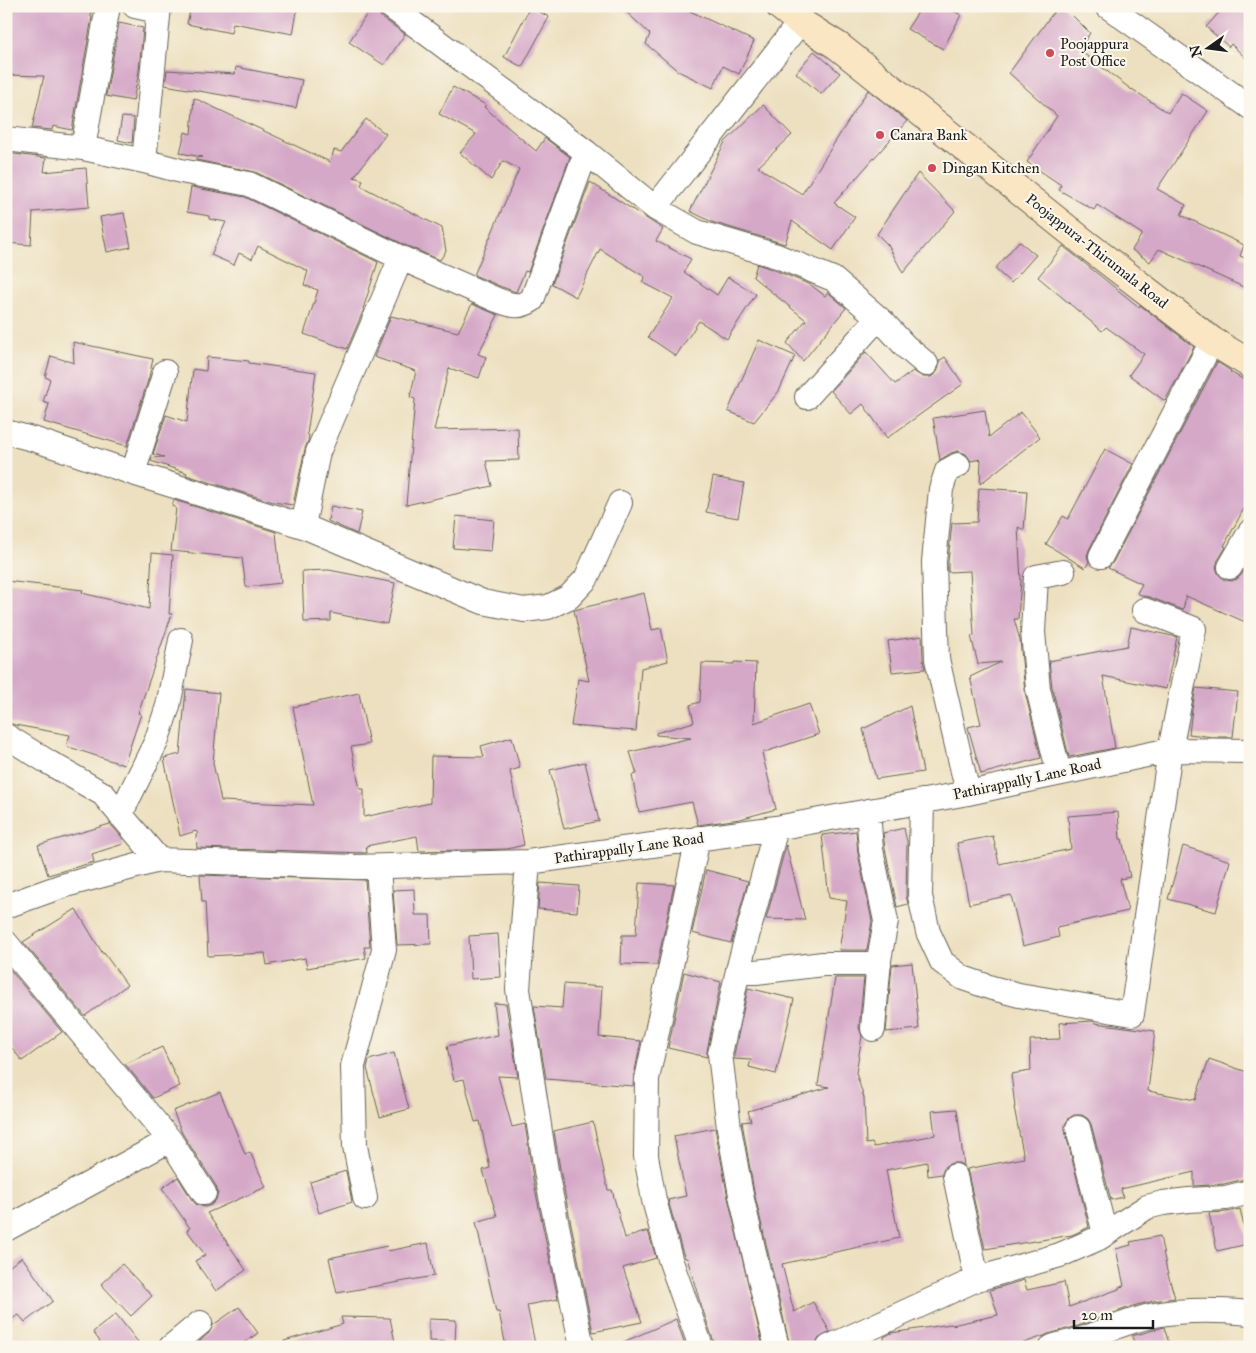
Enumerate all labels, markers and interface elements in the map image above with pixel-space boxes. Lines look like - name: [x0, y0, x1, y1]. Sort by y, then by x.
- north arrow: [1184, 22, 1234, 72]
- place label: Poojappura Post Office: [1060, 35, 1129, 70]
- text: N: [1186, 43, 1206, 59]
- marker: Poojappura Post Office: [1044, 47, 1056, 59]
- place label: Canara Bank: [890, 126, 968, 144]
- marker: Canara Bank: [874, 129, 886, 141]
- place label: Dingan Kitchen: [942, 159, 1040, 177]
- marker: Dingan Kitchen: [926, 162, 938, 174]
- street label: Poojappura-Thirumala Road: [1022, 190, 1172, 312]
- street label: Pathirappally Lane Road: [951, 754, 1103, 803]
- street label: Pathirappally Lane Road: [553, 829, 705, 867]
- scale bar: [1074, 1298, 1152, 1330]
- text: 20 m: [1081, 1306, 1113, 1324]

